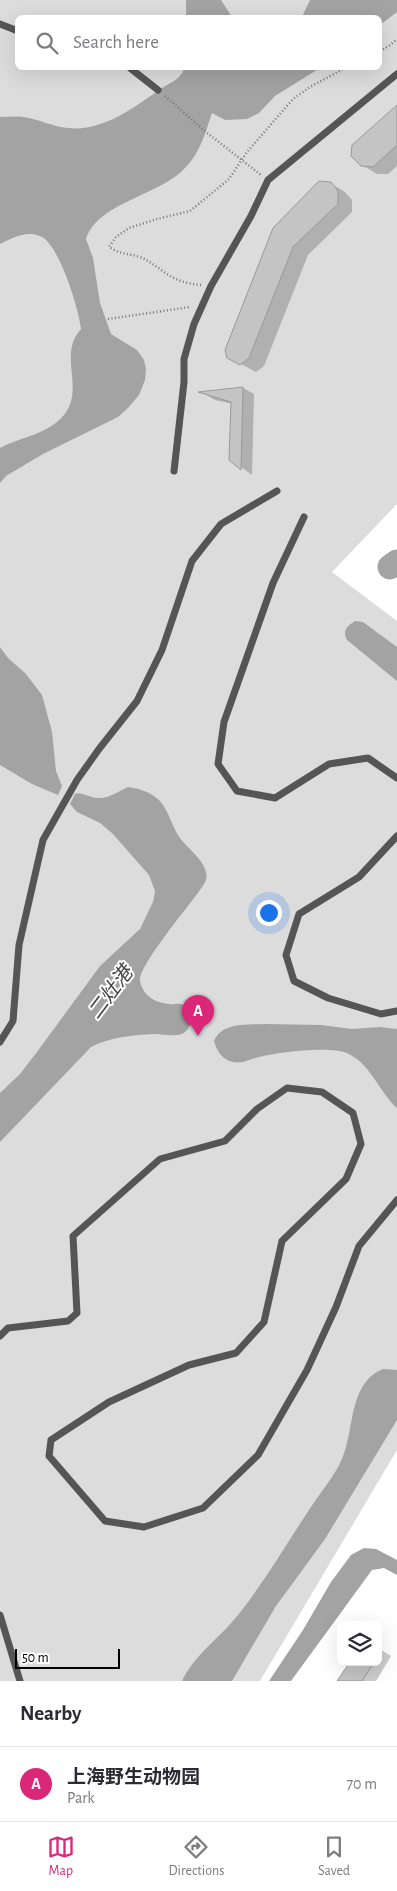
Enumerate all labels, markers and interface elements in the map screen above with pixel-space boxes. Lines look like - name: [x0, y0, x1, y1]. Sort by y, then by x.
- search box: [15, 15, 382, 70]
- icon: search: [33, 29, 61, 57]
- text: Search here: [73, 33, 159, 52]
- your location: [256, 900, 282, 926]
- water label: 二灶港: [84, 960, 139, 1023]
- pin: A: [182, 995, 214, 1036]
- map controls: [337, 1621, 382, 1666]
- button: layers: [337, 1621, 382, 1666]
- scale bar: [15, 1646, 120, 1669]
- text: 50 m: [22, 1651, 49, 1665]
- text: Nearby: [20, 1703, 81, 1724]
- text: 上海野生动物园: [67, 1768, 200, 1787]
- text: A: [31, 1776, 41, 1792]
- text: 70 m: [346, 1776, 377, 1792]
- text: Park: [67, 1790, 95, 1806]
- tab: Map: [47, 1833, 75, 1880]
- tab: Directions: [169, 1833, 224, 1880]
- tab: Saved: [318, 1833, 350, 1880]

